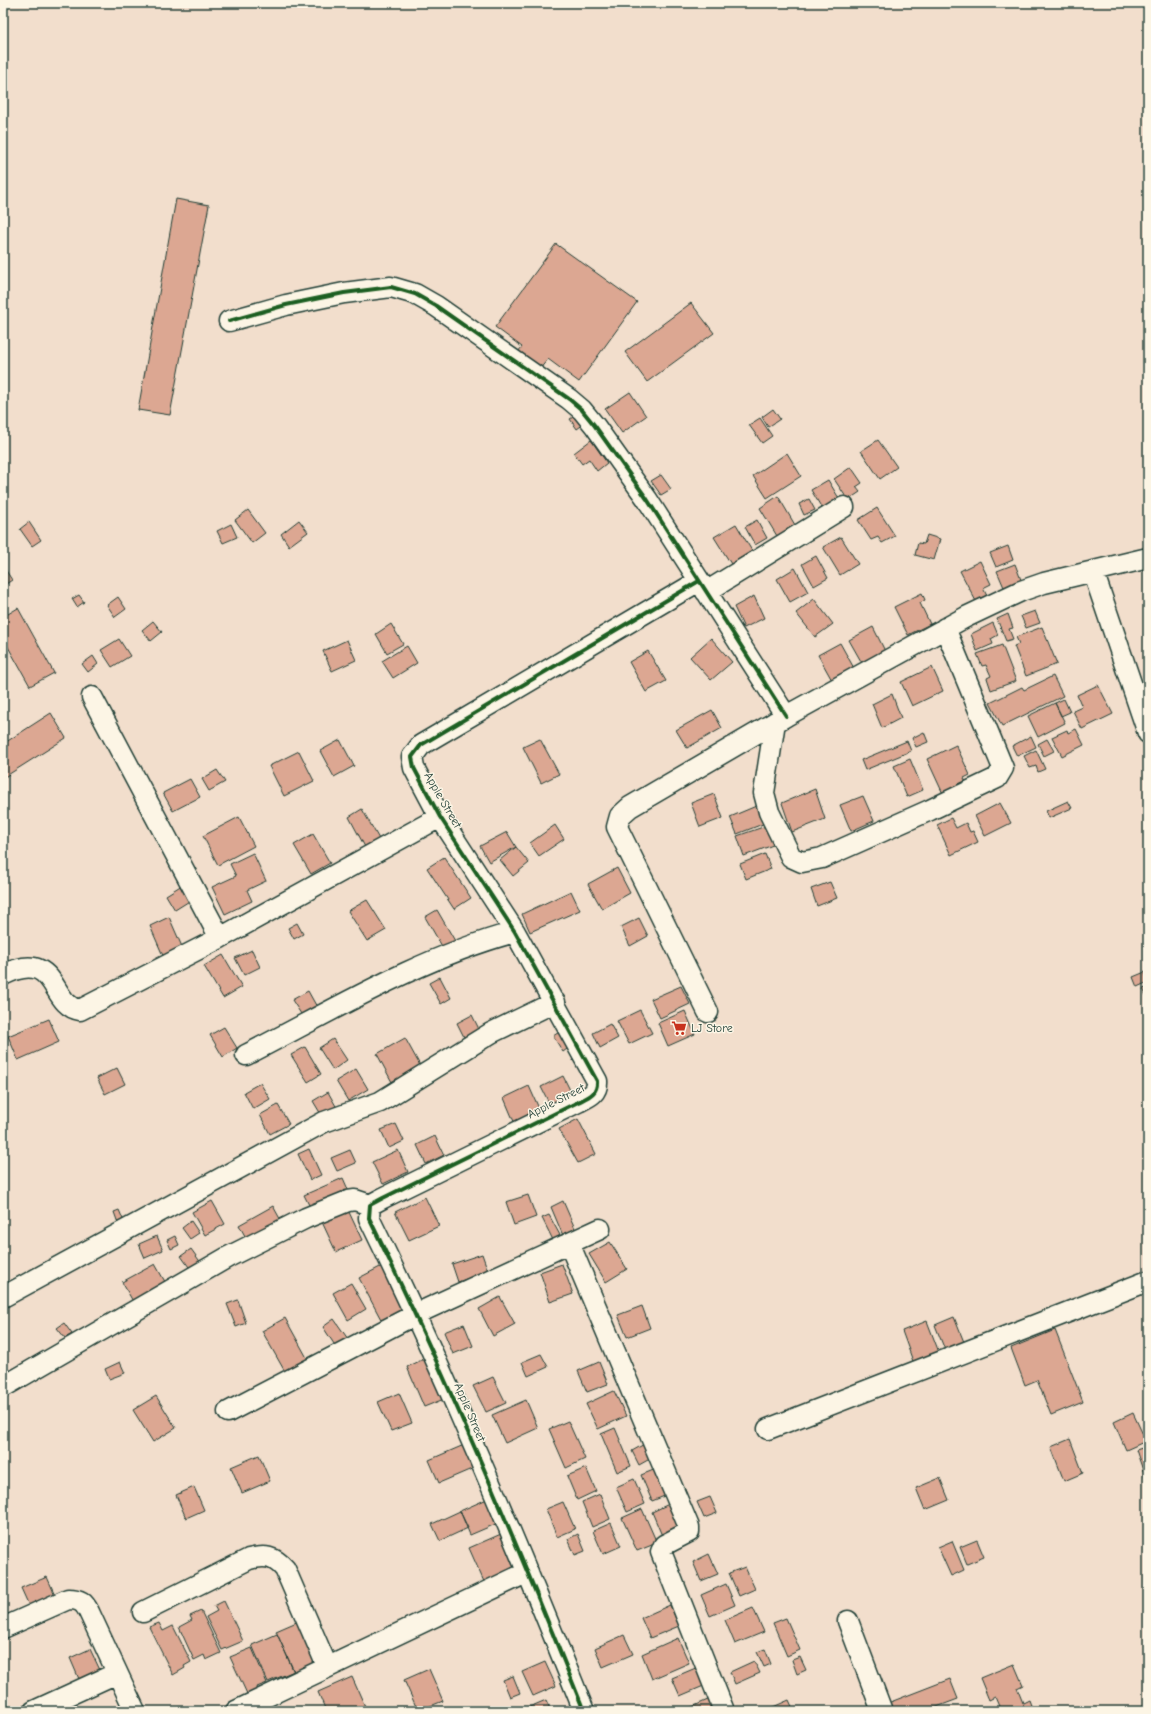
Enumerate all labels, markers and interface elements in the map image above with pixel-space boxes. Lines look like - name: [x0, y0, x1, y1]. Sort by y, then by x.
- street label: Apple Street: [421, 769, 465, 831]
- supermarket icon: LJ Store: [670, 1019, 688, 1037]
- place label: LJ Store: [691, 1021, 733, 1035]
- street label: Apple Street: [525, 1080, 587, 1121]
- street label: Apple Street: [451, 1381, 489, 1444]

